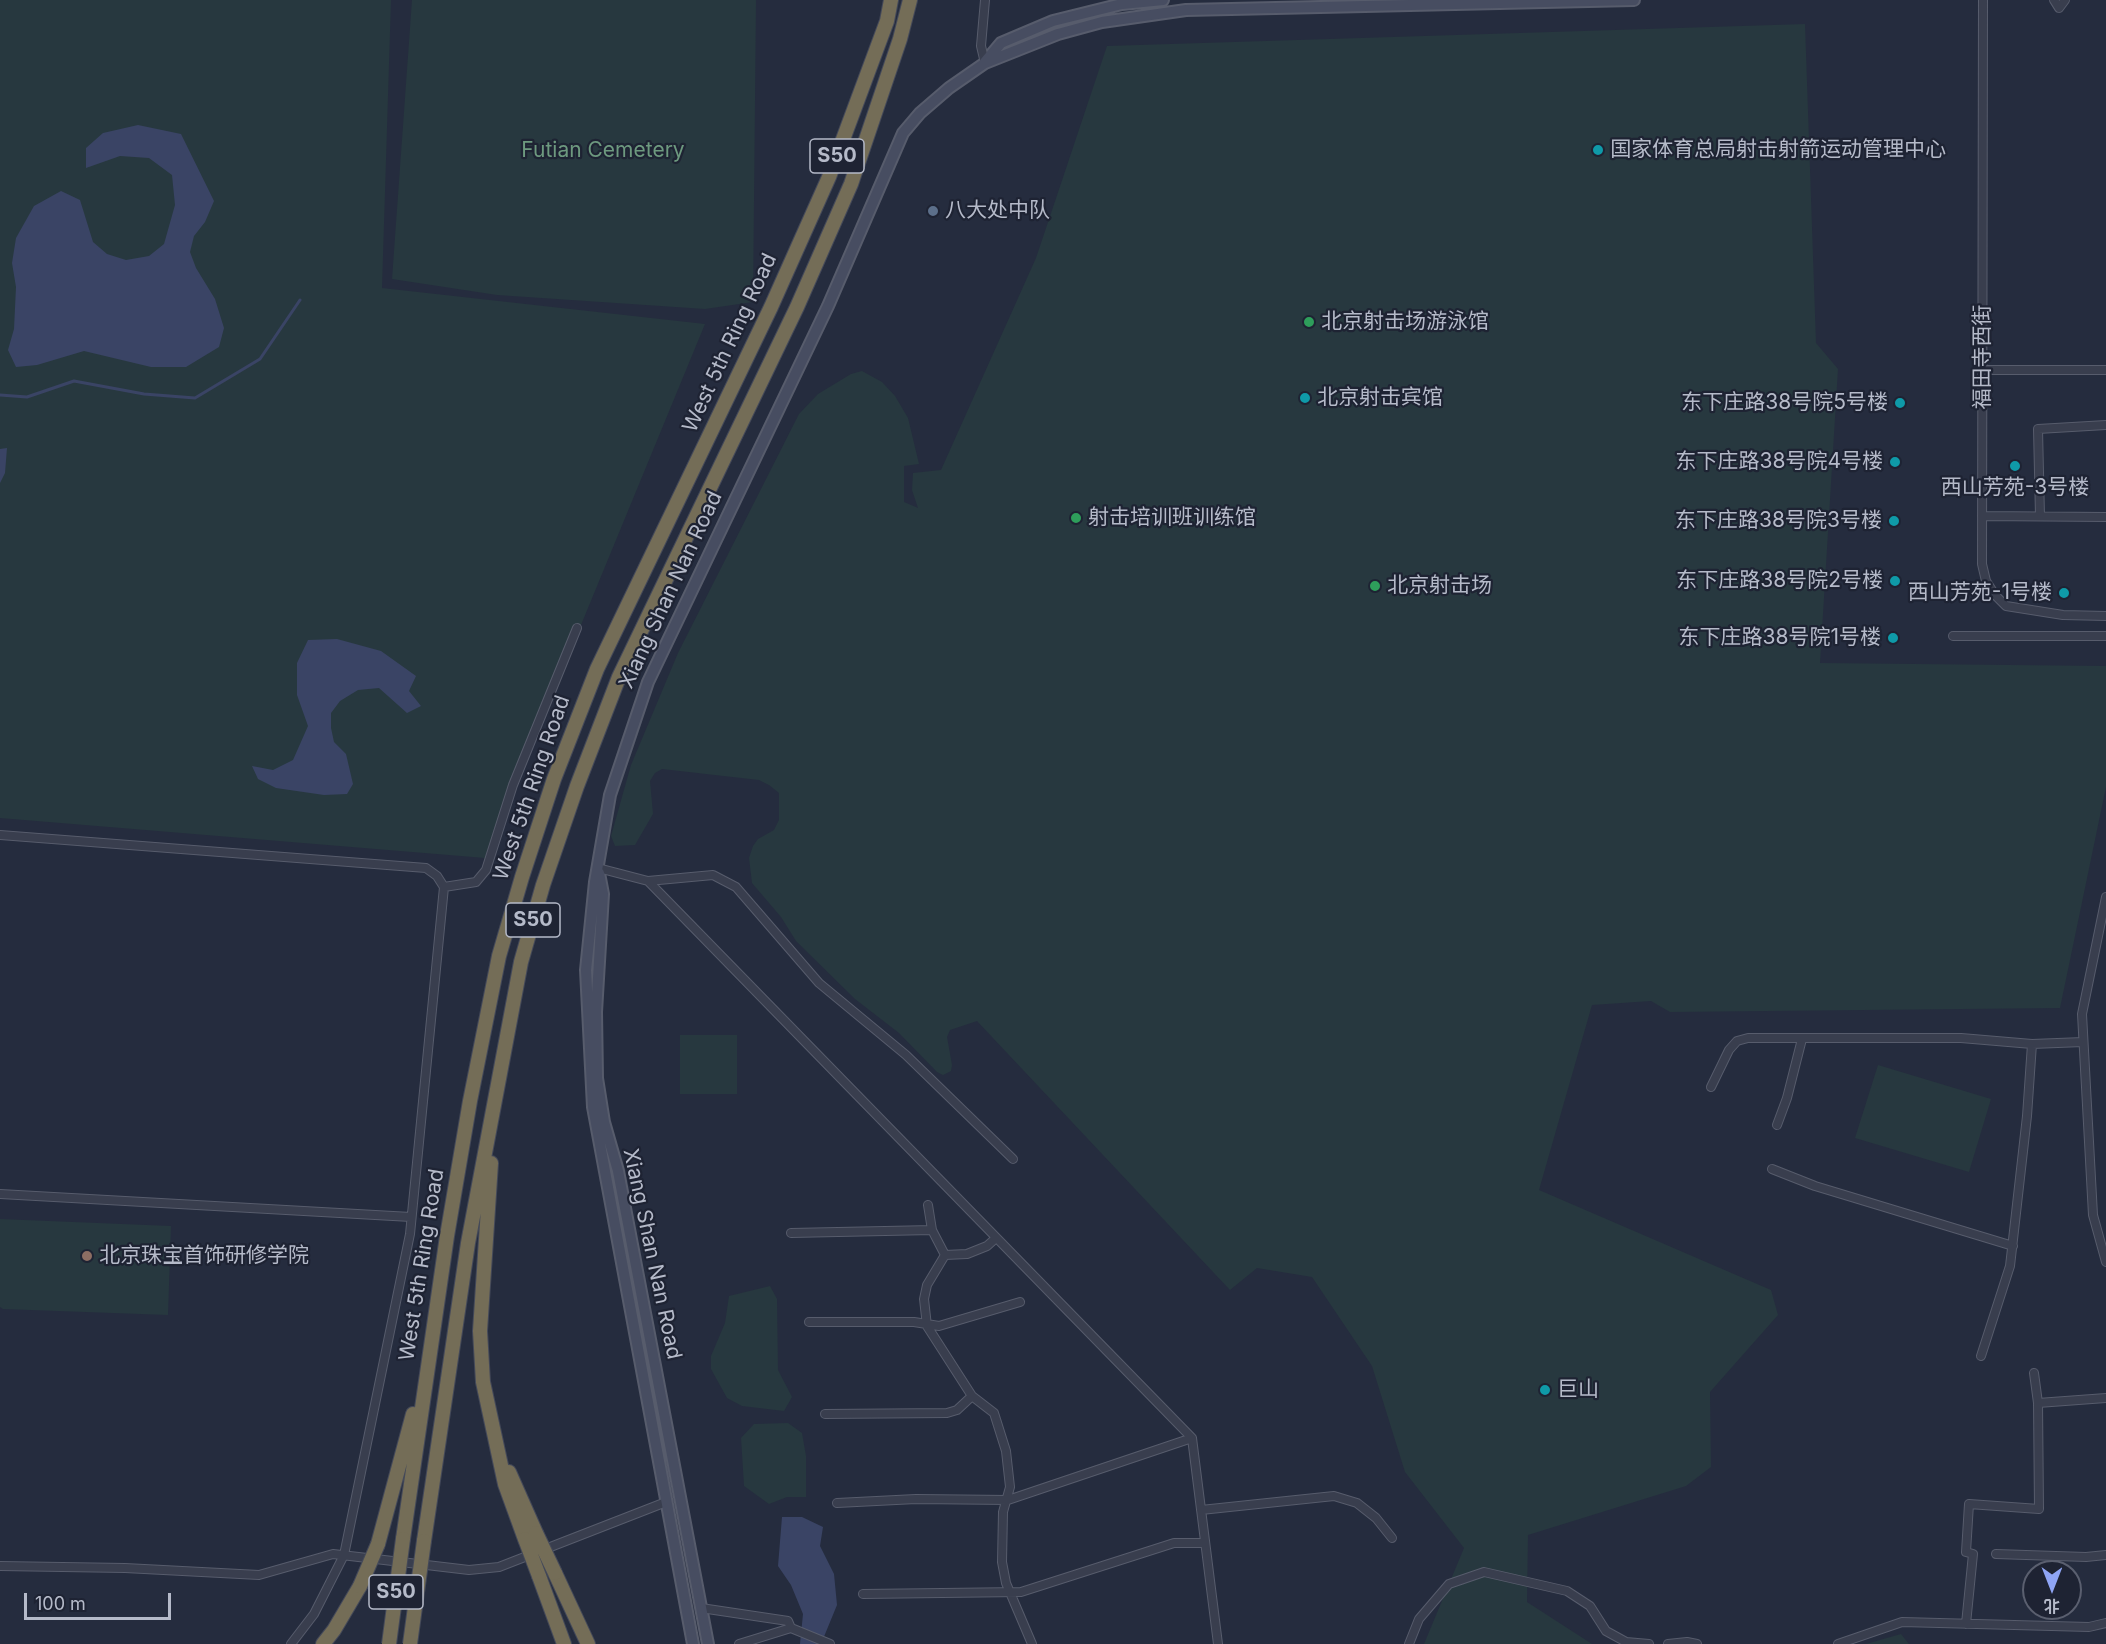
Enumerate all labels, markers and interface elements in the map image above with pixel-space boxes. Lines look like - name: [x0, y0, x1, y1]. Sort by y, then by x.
- place label: 国家体育总局射击射箭运动管理中心: [1610, 137, 1946, 163]
- park label: Futian Cemetery: [521, 138, 685, 164]
- road number: S50: [810, 139, 864, 173]
- marker: 国家体育总局射击射箭运动管理中心: [1591, 143, 1605, 157]
- place label: 八大处中队: [945, 198, 1050, 224]
- marker: 八大处中队: [926, 204, 940, 218]
- street label: West 5th Ring Road: [678, 250, 782, 436]
- street label: 福田寺西街: [1970, 305, 1996, 409]
- place label: 北京射击场游泳馆: [1321, 309, 1489, 335]
- marker: 北京射击场游泳馆: [1302, 315, 1316, 329]
- place label: 北京射击宾馆: [1317, 385, 1443, 411]
- place label: 东下庄路38号院5号楼: [1681, 390, 1888, 416]
- marker: 北京射击宾馆: [1298, 391, 1312, 405]
- marker: 东下庄路38号院5号楼: [1893, 396, 1907, 410]
- place label: 东下庄路38号院4号楼: [1675, 449, 1883, 475]
- marker: 东下庄路38号院4号楼: [1888, 455, 1902, 469]
- marker: 西山芳苑-3号楼: [2008, 459, 2022, 473]
- place label: 西山芳苑-3号楼: [1941, 475, 2089, 501]
- street label: Xiang Shan Nan Road: [614, 487, 728, 693]
- place label: 射击培训班训练馆: [1088, 505, 1256, 531]
- place label: 东下庄路38号院3号楼: [1675, 508, 1882, 534]
- marker: 射击培训班训练馆: [1069, 511, 1083, 525]
- marker: 东下庄路38号院3号楼: [1887, 514, 1901, 528]
- place label: 东下庄路38号院2号楼: [1676, 568, 1883, 594]
- place label: 北京射击场: [1387, 573, 1492, 599]
- marker: 东下庄路38号院2号楼: [1888, 574, 1902, 588]
- marker: 北京射击场: [1368, 579, 1382, 593]
- place label: 西山芳苑-1号楼: [1908, 580, 2052, 606]
- marker: 西山芳苑-1号楼: [2057, 586, 2071, 600]
- place label: 东下庄路38号院1号楼: [1678, 625, 1881, 651]
- marker: 东下庄路38号院1号楼: [1886, 631, 1900, 645]
- street label: West 5th Ring Road: [488, 692, 576, 884]
- road number: S50: [506, 903, 560, 937]
- street label: Xiang Shan Nan Road: [617, 1146, 687, 1362]
- street label: West 5th Ring Road: [394, 1167, 450, 1363]
- place label: 北京珠宝首饰研修学院: [99, 1243, 309, 1269]
- marker: 北京珠宝首饰研修学院: [80, 1249, 94, 1263]
- place label: 巨山: [1557, 1377, 1599, 1403]
- marker: 巨山: [1538, 1383, 1552, 1397]
- north arrow: [2022, 1560, 2082, 1620]
- road number: S50: [369, 1575, 423, 1609]
- scale bar: [27, 1581, 174, 1619]
- text: 100 m: [35, 1593, 86, 1614]
- text: 北: [2044, 1596, 2060, 1616]

